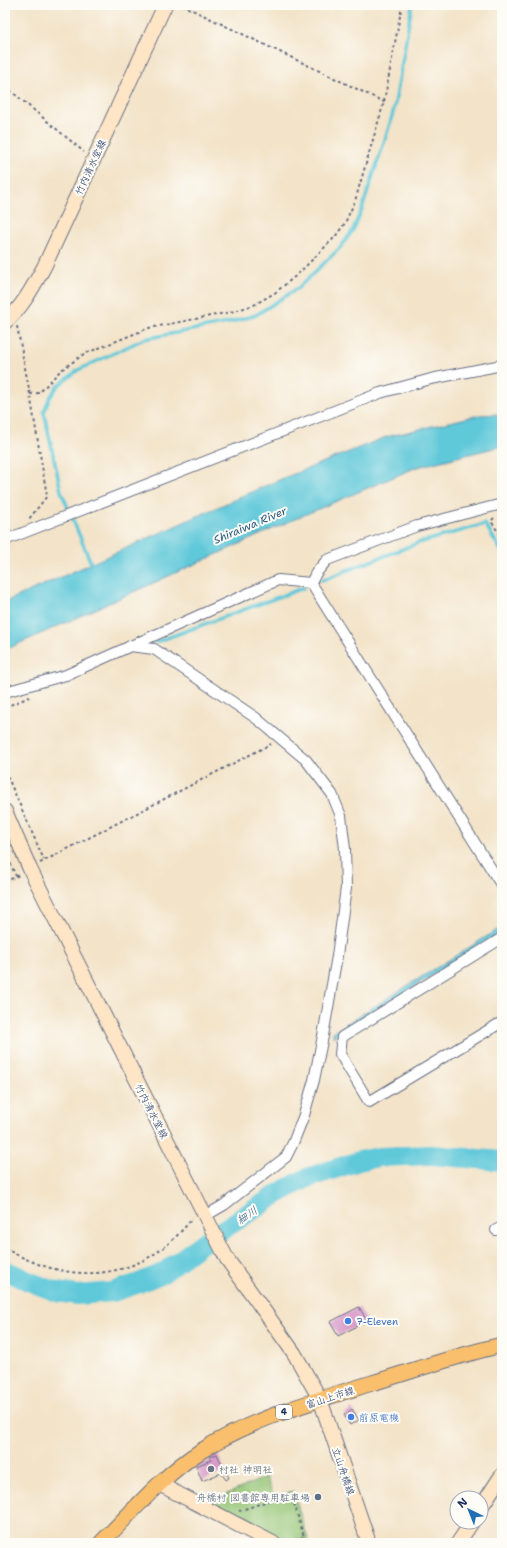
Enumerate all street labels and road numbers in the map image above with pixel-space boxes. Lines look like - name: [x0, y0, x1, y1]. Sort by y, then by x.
- street label: 竹内清水堂線: [72, 137, 109, 197]
- street label: 竹内清水堂線: [132, 1082, 171, 1141]
- street label: 富山上市線: [304, 1384, 356, 1411]
- road number: 4: [276, 1405, 292, 1419]
- street label: 立山舟橋線: [329, 1445, 358, 1497]

